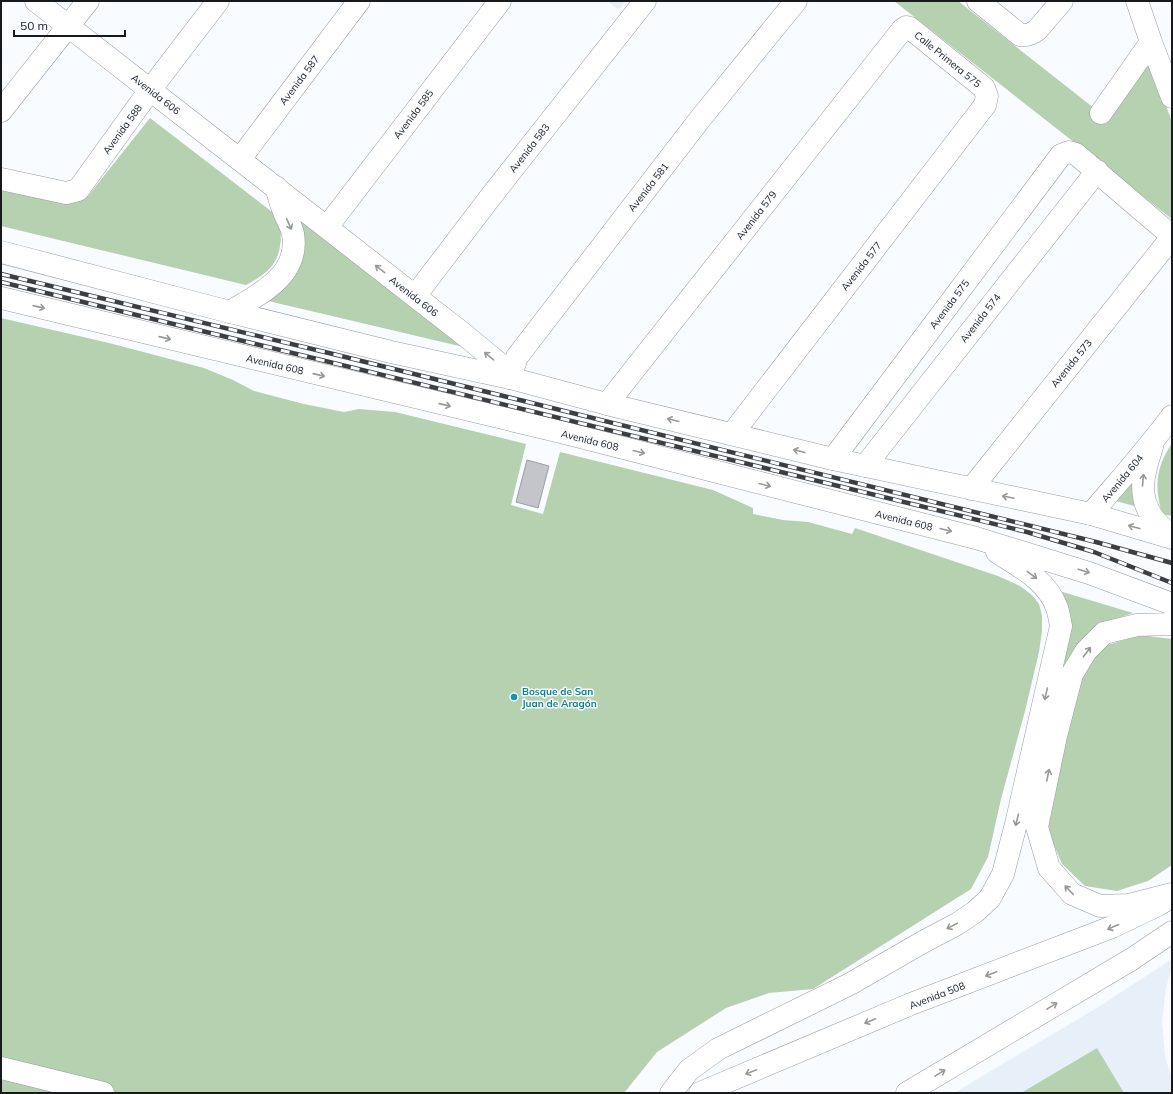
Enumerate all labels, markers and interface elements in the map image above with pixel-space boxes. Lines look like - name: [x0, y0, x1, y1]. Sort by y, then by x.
- scale bar: [14, 12, 125, 38]
- text: 50 m: [20, 18, 48, 33]
- street label: Calle Primera 575: [912, 28, 984, 90]
- street label: Avenida 587: [277, 53, 322, 108]
- street label: Avenida 606: [129, 71, 183, 118]
- street label: Avenida 585: [391, 87, 436, 142]
- street label: Avenida 588: [100, 102, 145, 157]
- street label: Avenida 583: [506, 121, 553, 175]
- street label: Avenida 581: [625, 160, 672, 214]
- street label: Avenida 579: [733, 188, 780, 242]
- one-way arrow: [286, 218, 293, 230]
- street label: Avenida 577: [838, 239, 885, 293]
- one-way arrow: [374, 265, 385, 273]
- street label: Avenida 606: [387, 273, 441, 320]
- street label: Avenida 575: [927, 277, 972, 332]
- street label: Avenida 574: [957, 291, 1004, 345]
- one-way arrow: [32, 304, 45, 312]
- one-way arrow: [159, 334, 172, 342]
- street label: Avenida 573: [1048, 336, 1095, 390]
- one-way arrow: [484, 351, 495, 360]
- street label: Avenida 608: [245, 352, 305, 377]
- one-way arrow: [312, 371, 325, 379]
- one-way arrow: [439, 401, 452, 409]
- one-way arrow: [667, 416, 680, 423]
- street label: Avenida 608: [560, 427, 620, 454]
- one-way arrow: [793, 446, 806, 454]
- one-way arrow: [633, 449, 646, 457]
- street label: Avenida 604: [1099, 452, 1146, 505]
- one-way arrow: [1140, 474, 1147, 487]
- one-way arrow: [758, 482, 771, 489]
- one-way arrow: [1002, 492, 1015, 500]
- street label: Avenida 608: [874, 507, 934, 534]
- one-way arrow: [1128, 523, 1141, 530]
- one-way arrow: [939, 527, 952, 534]
- one-way arrow: [1077, 568, 1090, 575]
- one-way arrow: [1026, 571, 1037, 579]
- one-way arrow: [1082, 647, 1091, 658]
- place label: Bosque de San Juan de Aragón: [522, 685, 597, 710]
- one-way arrow: [1042, 687, 1050, 700]
- marker: Bosque de San Juan de Aragón: [509, 692, 519, 702]
- one-way arrow: [1044, 769, 1052, 782]
- one-way arrow: [1013, 813, 1021, 826]
- one-way arrow: [1064, 885, 1074, 895]
- one-way arrow: [946, 923, 958, 930]
- one-way arrow: [1107, 923, 1119, 931]
- one-way arrow: [986, 970, 998, 978]
- street label: Avenida 508: [907, 979, 967, 1012]
- one-way arrow: [1046, 1002, 1058, 1010]
- one-way arrow: [865, 1018, 877, 1026]
- one-way arrow: [745, 1068, 757, 1076]
- one-way arrow: [934, 1069, 945, 1077]

